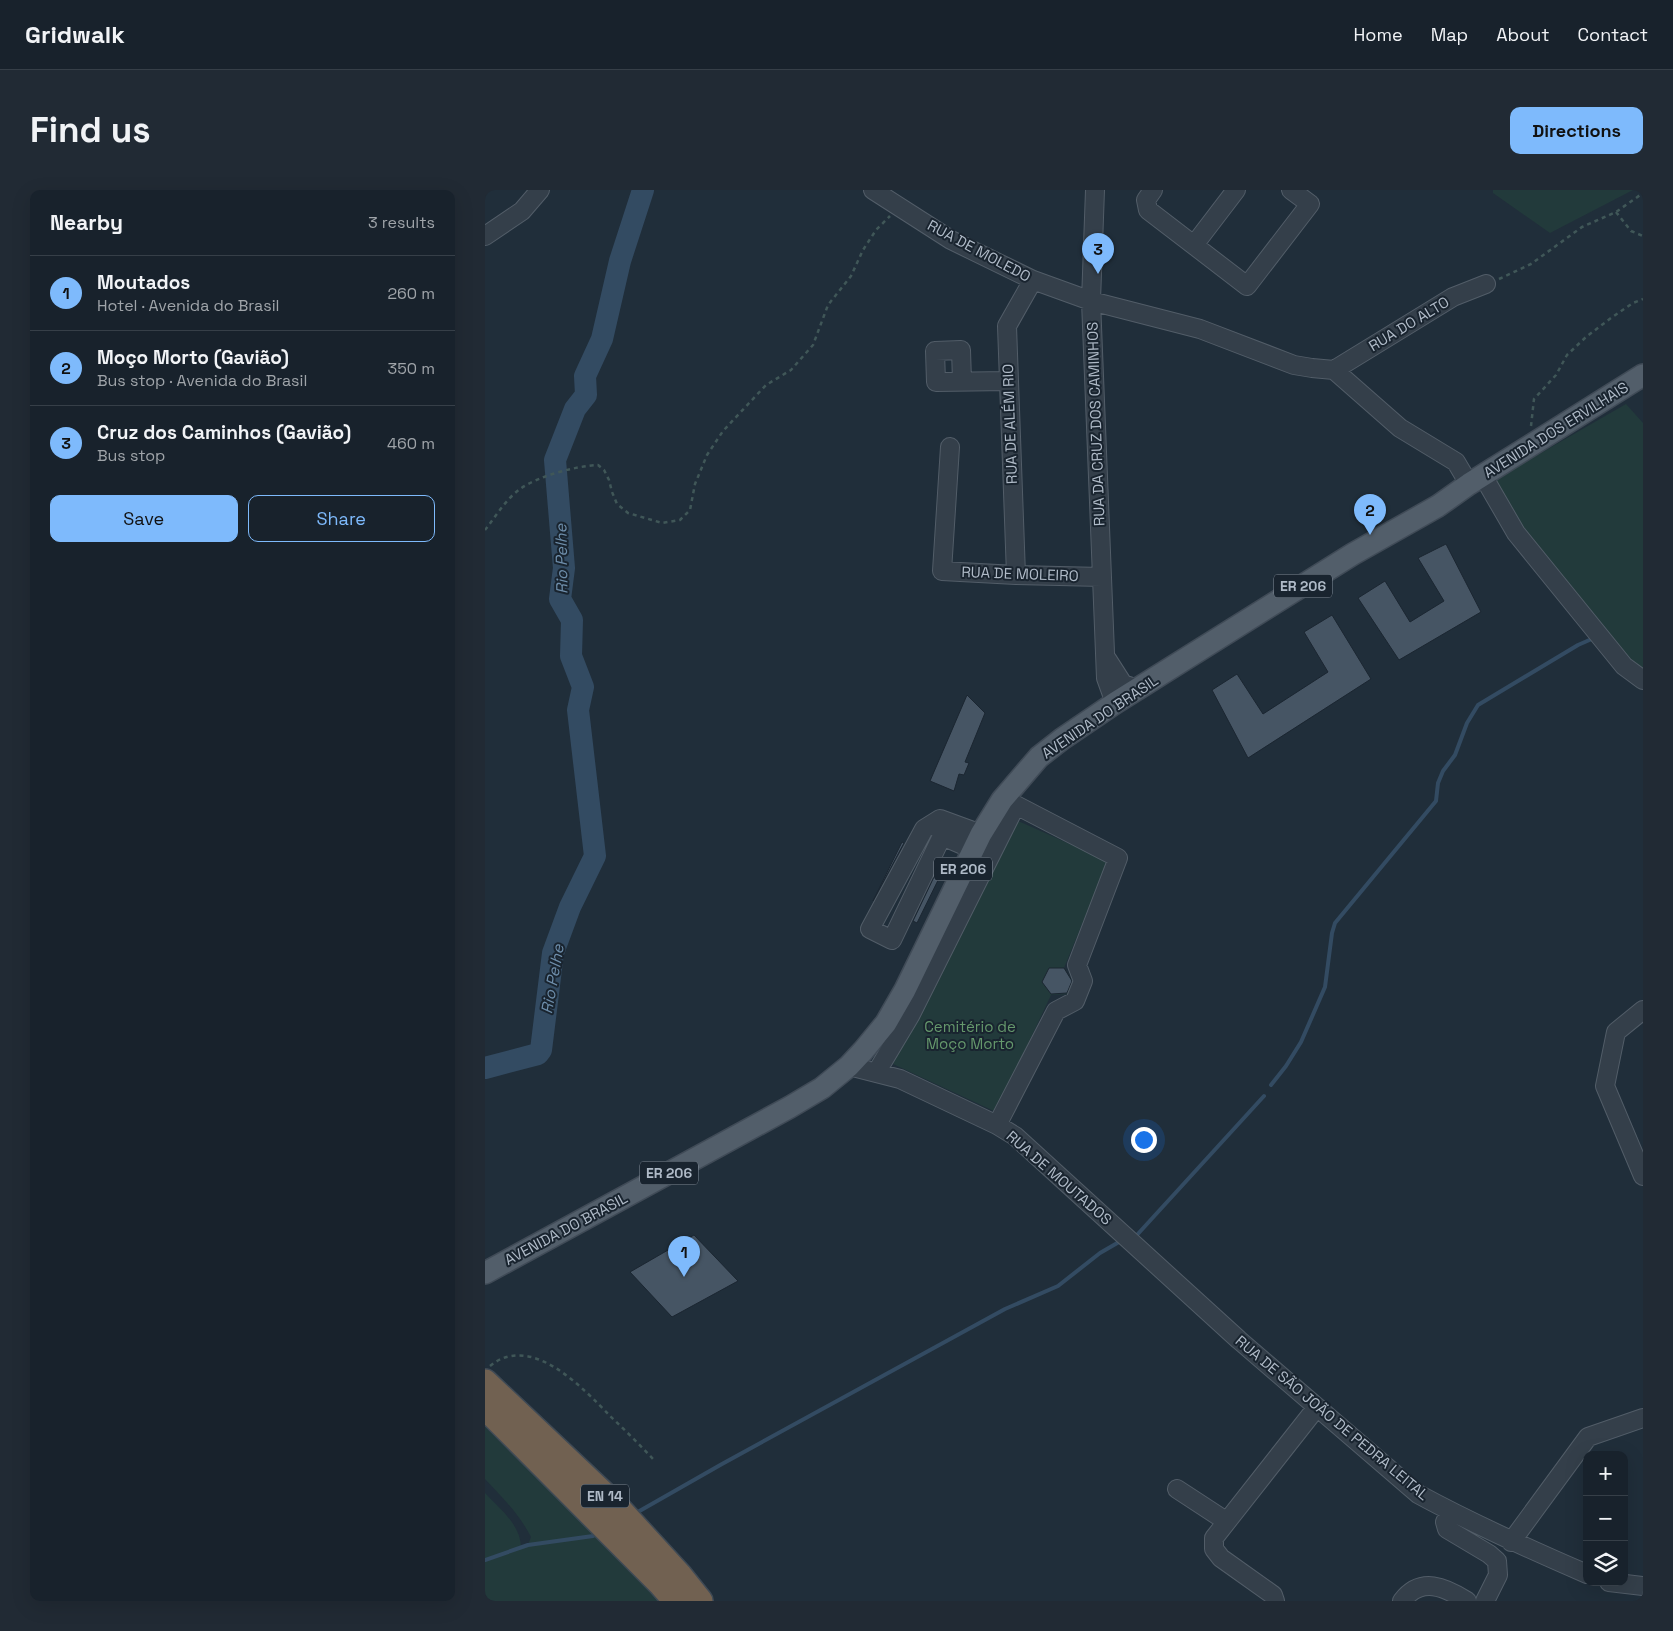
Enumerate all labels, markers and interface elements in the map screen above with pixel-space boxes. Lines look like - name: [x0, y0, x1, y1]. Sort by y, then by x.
- text: Gridwalk: [25, 19, 125, 50]
- text: Home: [1354, 23, 1403, 46]
- text: Map: [1431, 23, 1468, 46]
- text: About: [1496, 23, 1550, 46]
- text: Contact: [1578, 23, 1648, 46]
- button: Directions: [1510, 107, 1643, 154]
- text: Find us: [30, 108, 151, 152]
- text: Nearby: [50, 209, 123, 236]
- text: 3 results: [368, 212, 435, 233]
- street label: RUA DE MOLEDO: [924, 215, 1034, 286]
- pin: 3: [1082, 233, 1114, 274]
- text: Moutados: [97, 270, 190, 295]
- text: 1: [62, 283, 70, 304]
- text: 260 m: [387, 283, 435, 304]
- street label: RUA DO ALTO: [1365, 292, 1453, 355]
- text: Hotel · Avenida do Brasil: [97, 295, 280, 316]
- street label: RUA DA CRUZ DOS CAMINHOS: [1082, 321, 1109, 527]
- text: Moço Morto (Gavião): [97, 345, 289, 370]
- text: 2: [61, 358, 71, 379]
- text: 350 m: [388, 358, 435, 379]
- street label: RUA DE ALÉM RIO: [998, 363, 1021, 485]
- text: Bus stop · Avenida do Brasil: [97, 370, 307, 391]
- street label: AVENIDA DOS ERVILHAIS: [1480, 377, 1632, 482]
- text: Cruz dos Caminhos (Gavião): [97, 420, 351, 445]
- text: 3: [61, 433, 71, 454]
- text: 460 m: [387, 433, 435, 454]
- text: Bus stop: [97, 445, 165, 466]
- pin: 2: [1354, 494, 1386, 535]
- button: Save: [50, 495, 238, 542]
- button: Share: [248, 495, 435, 542]
- water label: Rio Pelhe: [550, 523, 573, 594]
- street label: RUA DE MOLEIRO: [961, 562, 1079, 585]
- road number: ER 206: [1274, 574, 1332, 598]
- street label: AVENIDA DO BRASIL: [1038, 671, 1162, 763]
- road number: ER 206: [934, 858, 992, 881]
- water label: Rio Pelhe: [536, 942, 569, 1015]
- park label: Cemitério de Moço Morto: [924, 1017, 1016, 1053]
- street label: RUA DE MOUTADOS: [1003, 1127, 1116, 1229]
- your location: [1131, 1127, 1157, 1153]
- road number: ER 206: [640, 1161, 698, 1184]
- street label: AVENIDA DO BRASIL: [501, 1188, 631, 1269]
- pin: 1: [668, 1236, 700, 1277]
- street label: RUA DE SÃO JOÃO DE PEDRA LEITAL: [1232, 1331, 1433, 1504]
- map controls: [1583, 1451, 1628, 1586]
- button: +: [1583, 1451, 1628, 1496]
- road number: EN 14: [581, 1484, 629, 1508]
- button: −: [1583, 1496, 1628, 1541]
- button: layers: [1583, 1541, 1628, 1586]

